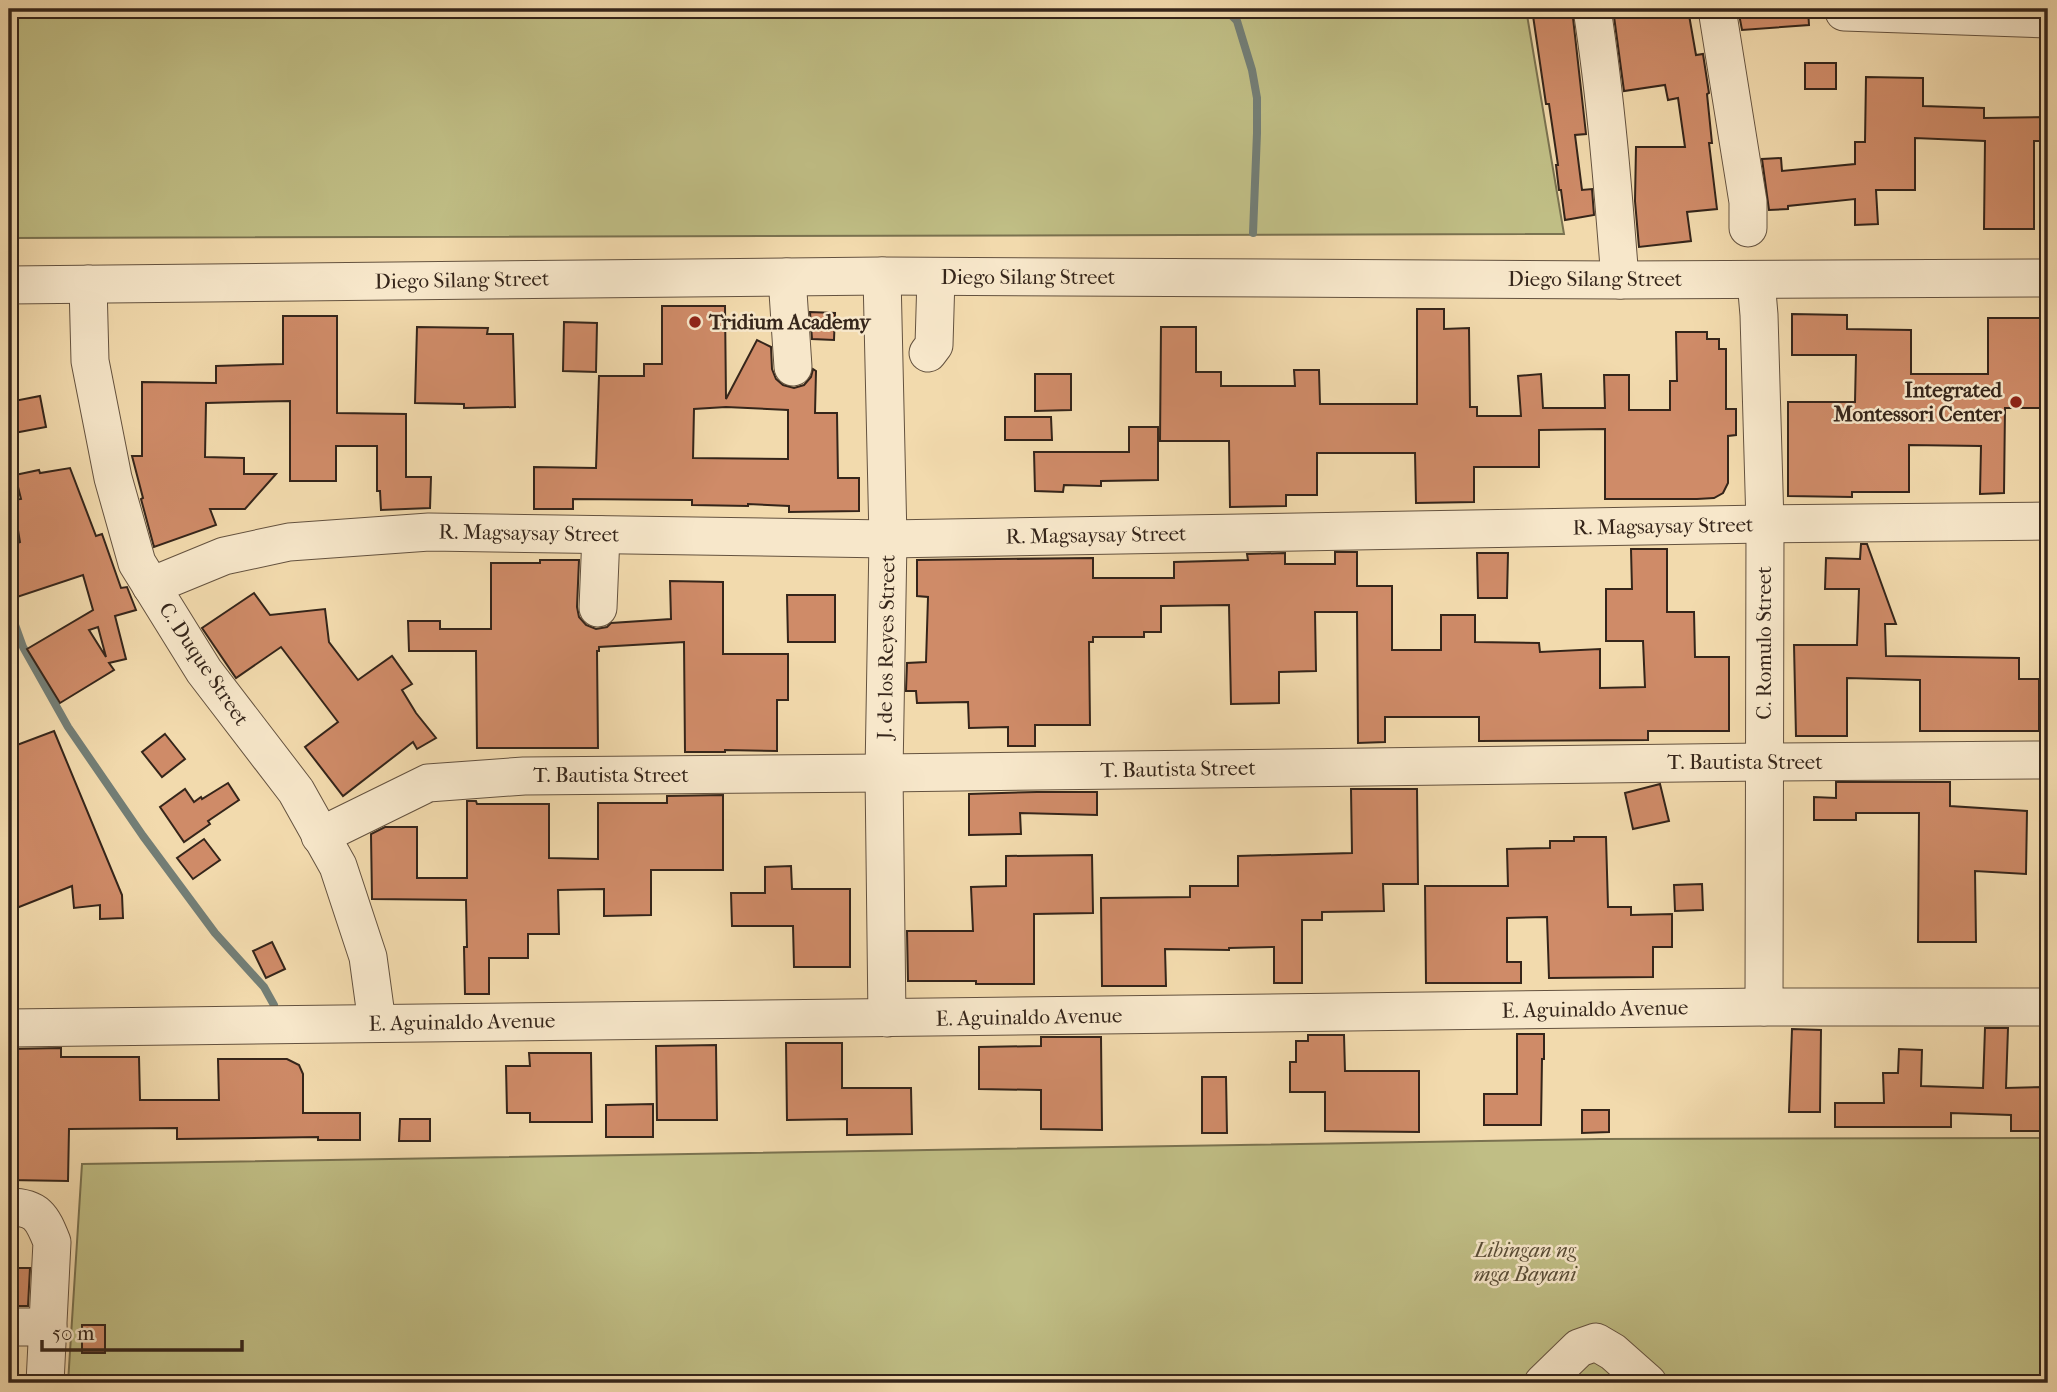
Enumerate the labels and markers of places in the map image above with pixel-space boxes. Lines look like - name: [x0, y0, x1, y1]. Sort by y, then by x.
- place label: Tridium Academy: [708, 310, 872, 334]
- marker: Tridium Academy: [687, 314, 703, 330]
- place label: Integrated Montessori Center: [1833, 378, 2003, 426]
- marker: Integrated Montessori Center: [2008, 394, 2024, 410]

